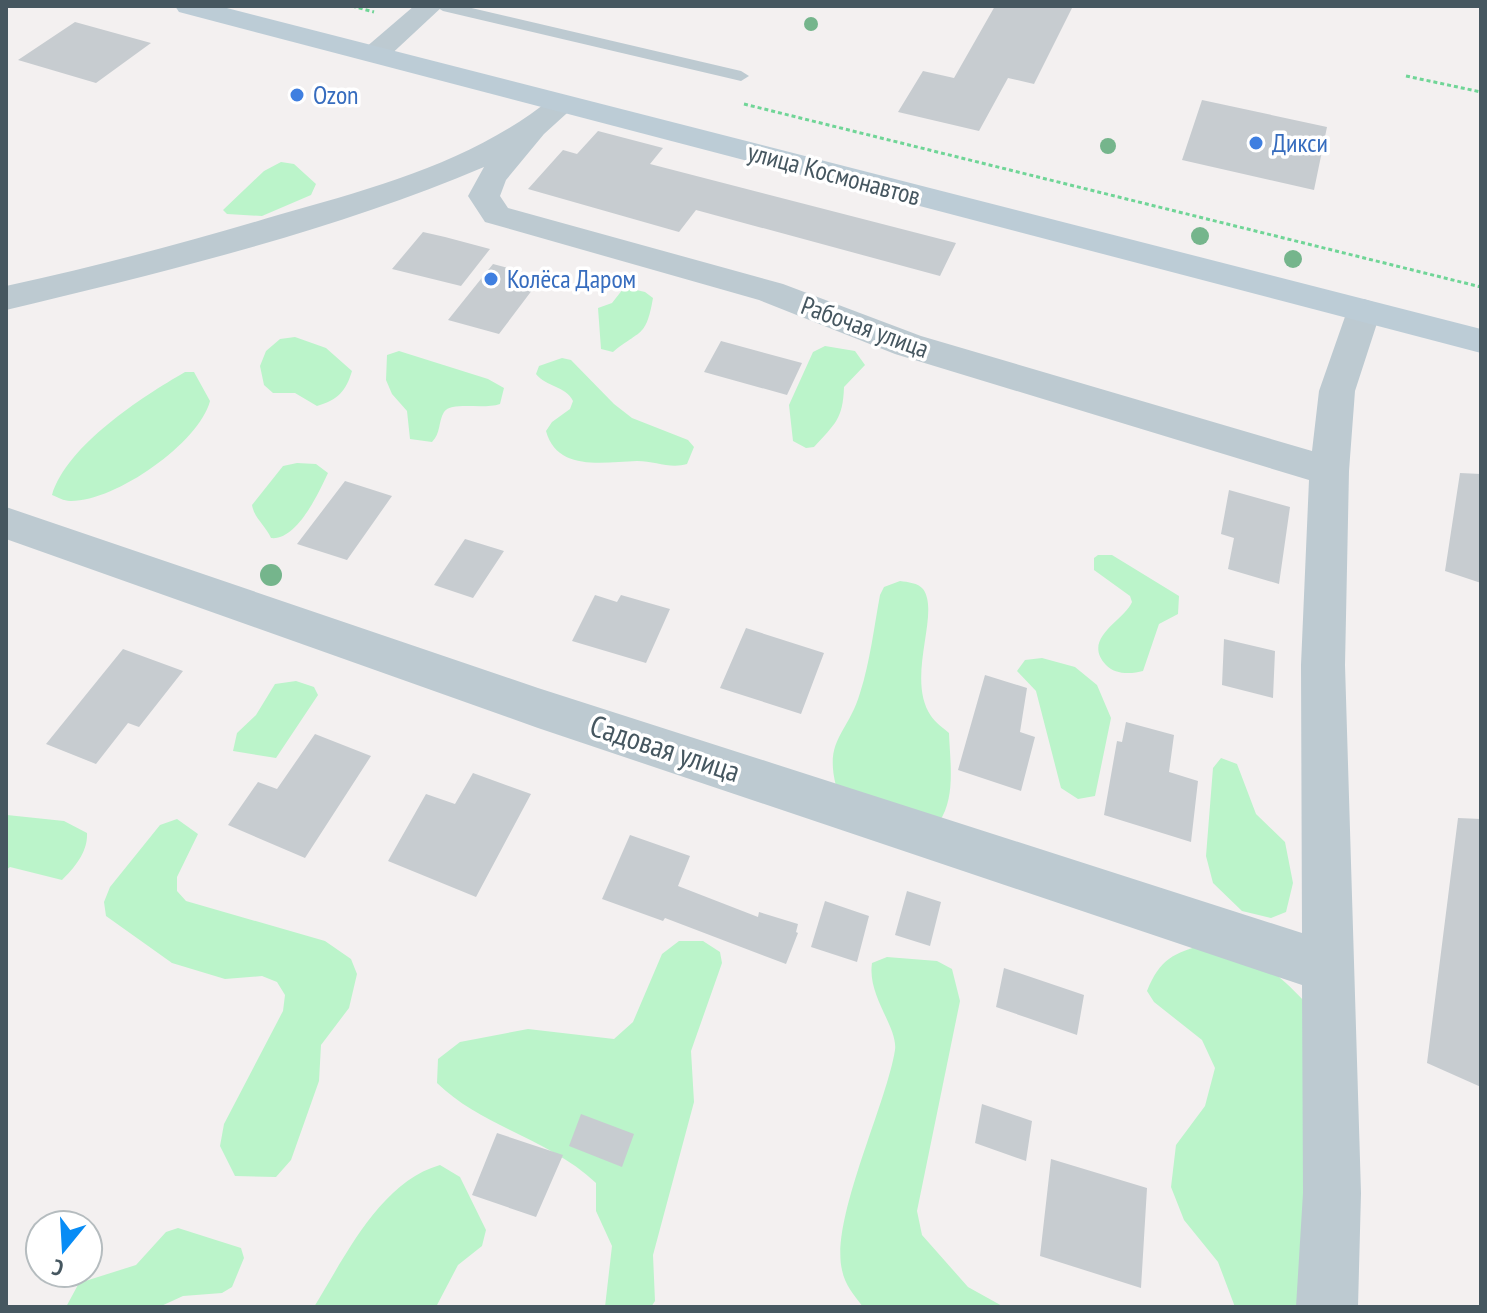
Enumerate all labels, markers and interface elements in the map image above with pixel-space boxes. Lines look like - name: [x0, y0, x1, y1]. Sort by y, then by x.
- place label: Ozon: [313, 78, 359, 111]
- marker: Ozon: [288, 86, 306, 104]
- place label: Дикси: [1272, 126, 1328, 159]
- marker: Дикси: [1247, 134, 1265, 152]
- street label: улица Космонавтов: [744, 135, 924, 212]
- place label: Колёса Даром: [507, 262, 636, 295]
- marker: Колёса Даром: [482, 270, 500, 288]
- street label: Рабочая улица: [797, 288, 933, 365]
- street label: Садовая улица: [586, 705, 745, 790]
- north arrow: [24, 1209, 104, 1289]
- text: С: [49, 1253, 67, 1283]

